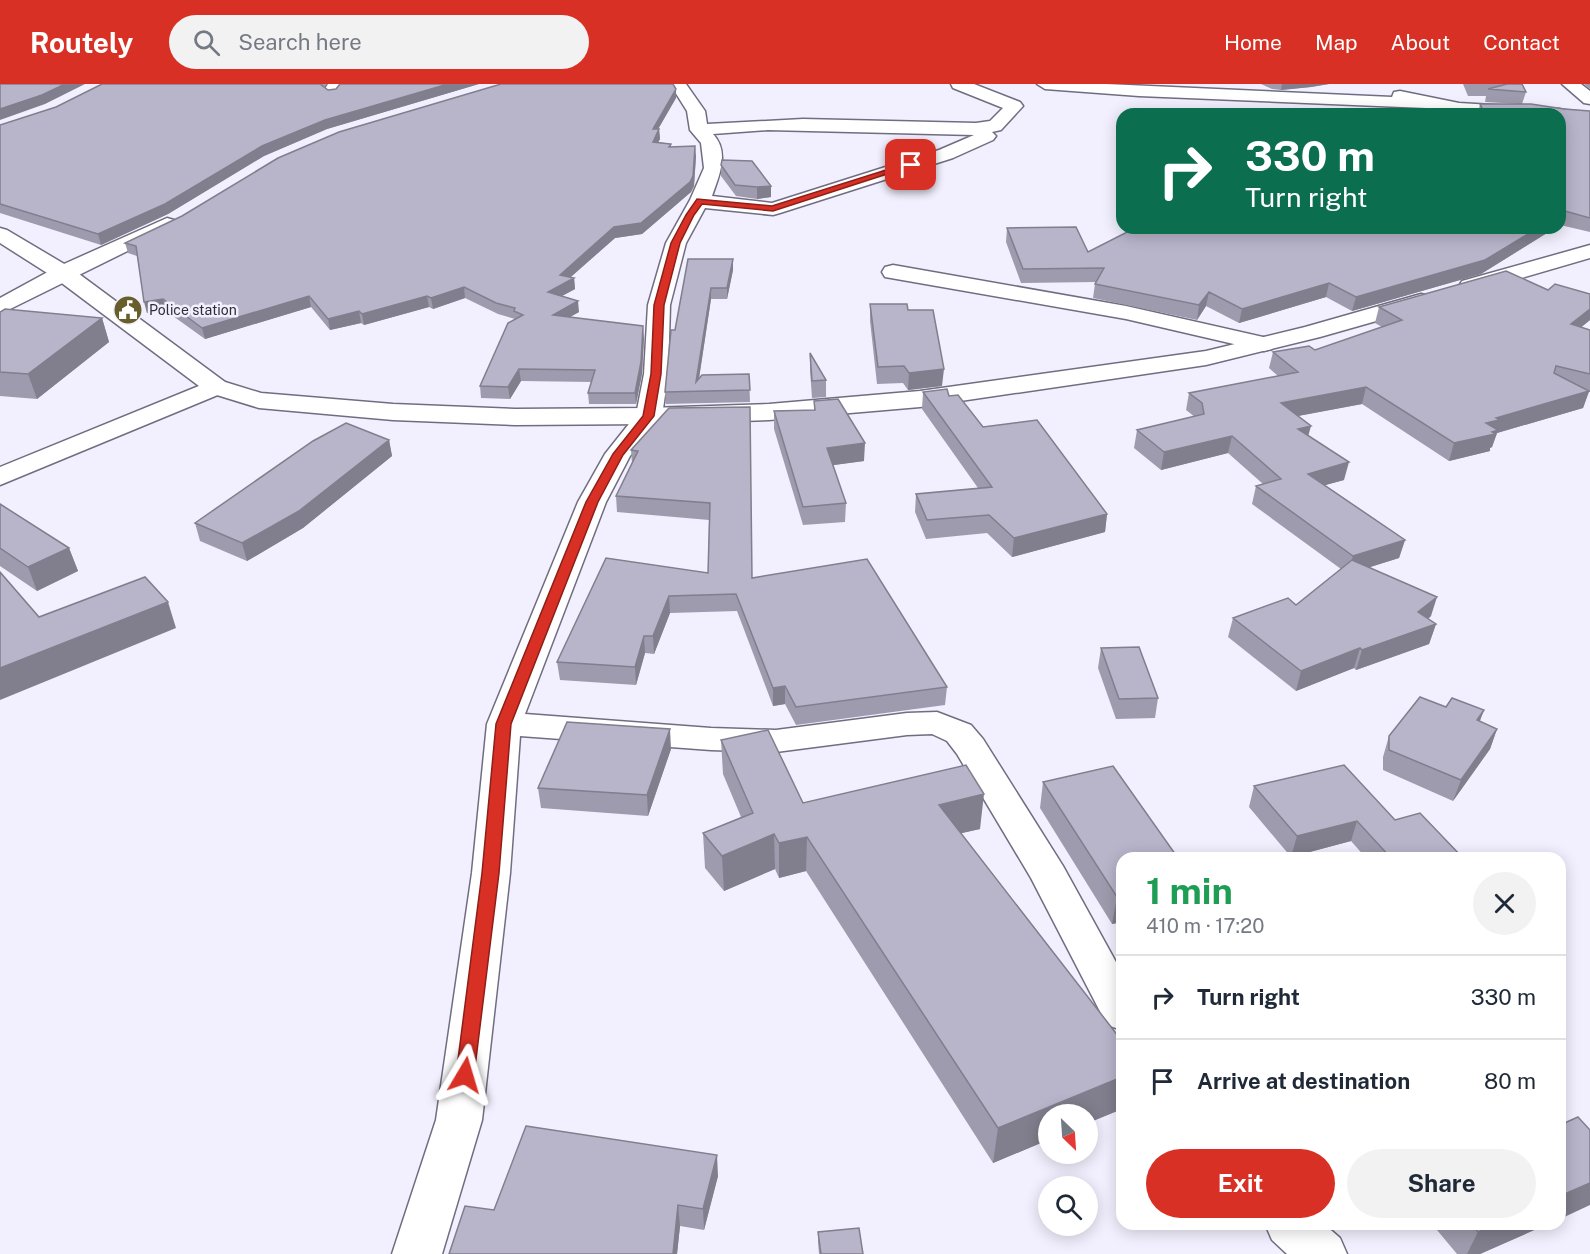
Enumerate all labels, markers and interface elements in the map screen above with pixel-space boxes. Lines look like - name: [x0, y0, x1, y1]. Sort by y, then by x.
- search box: [169, 15, 589, 69]
- text: Routely: [30, 26, 133, 59]
- icon: search: [190, 26, 223, 59]
- text: Search here: [238, 29, 362, 55]
- text: Home: [1224, 30, 1282, 55]
- text: Map: [1315, 30, 1358, 55]
- text: About: [1391, 30, 1450, 55]
- text: Contact: [1483, 30, 1560, 55]
- text: 330 m: [1245, 131, 1375, 180]
- icon: right: [1146, 132, 1224, 210]
- pin: [885, 139, 936, 190]
- icon: arrive: [894, 148, 927, 181]
- text: Turn right: [1245, 181, 1368, 213]
- public building icon: Police station: [112, 294, 144, 326]
- place label: Police station: [149, 302, 237, 318]
- text: 1 min: [1146, 870, 1233, 912]
- button: close: [1473, 872, 1536, 935]
- text: 410 m · 17:20: [1146, 914, 1265, 938]
- icon: right: [1146, 981, 1179, 1014]
- text: Turn right: [1197, 984, 1300, 1010]
- text: 330 m: [1471, 984, 1536, 1010]
- position arrow: [433, 1043, 497, 1107]
- icon: arrive: [1146, 1065, 1179, 1098]
- text: Arrive at destination: [1197, 1068, 1410, 1094]
- text: 80 m: [1484, 1068, 1536, 1094]
- north arrow: [1038, 1104, 1098, 1164]
- map controls: [1038, 1104, 1098, 1236]
- button: Exit: [1146, 1149, 1335, 1218]
- button: Share: [1347, 1149, 1536, 1218]
- button: search: [1038, 1176, 1098, 1236]

